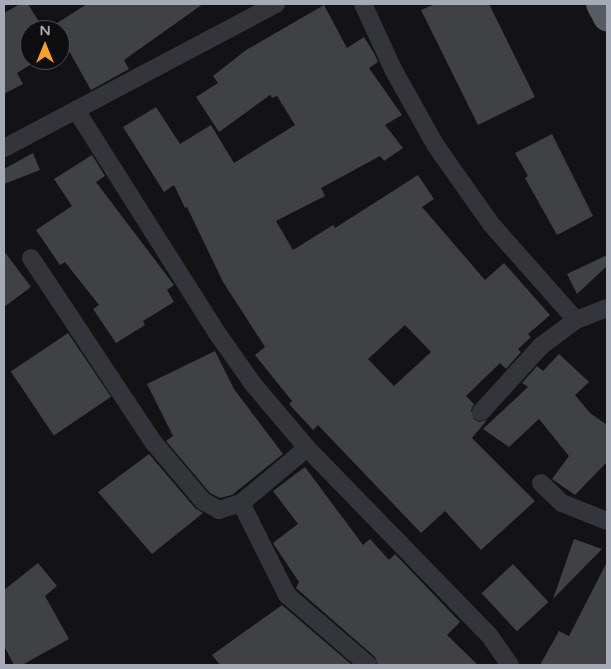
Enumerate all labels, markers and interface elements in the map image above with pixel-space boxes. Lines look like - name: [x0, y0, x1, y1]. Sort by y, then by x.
- north arrow: [20, 20, 70, 70]
- text: N: [39, 22, 51, 39]

